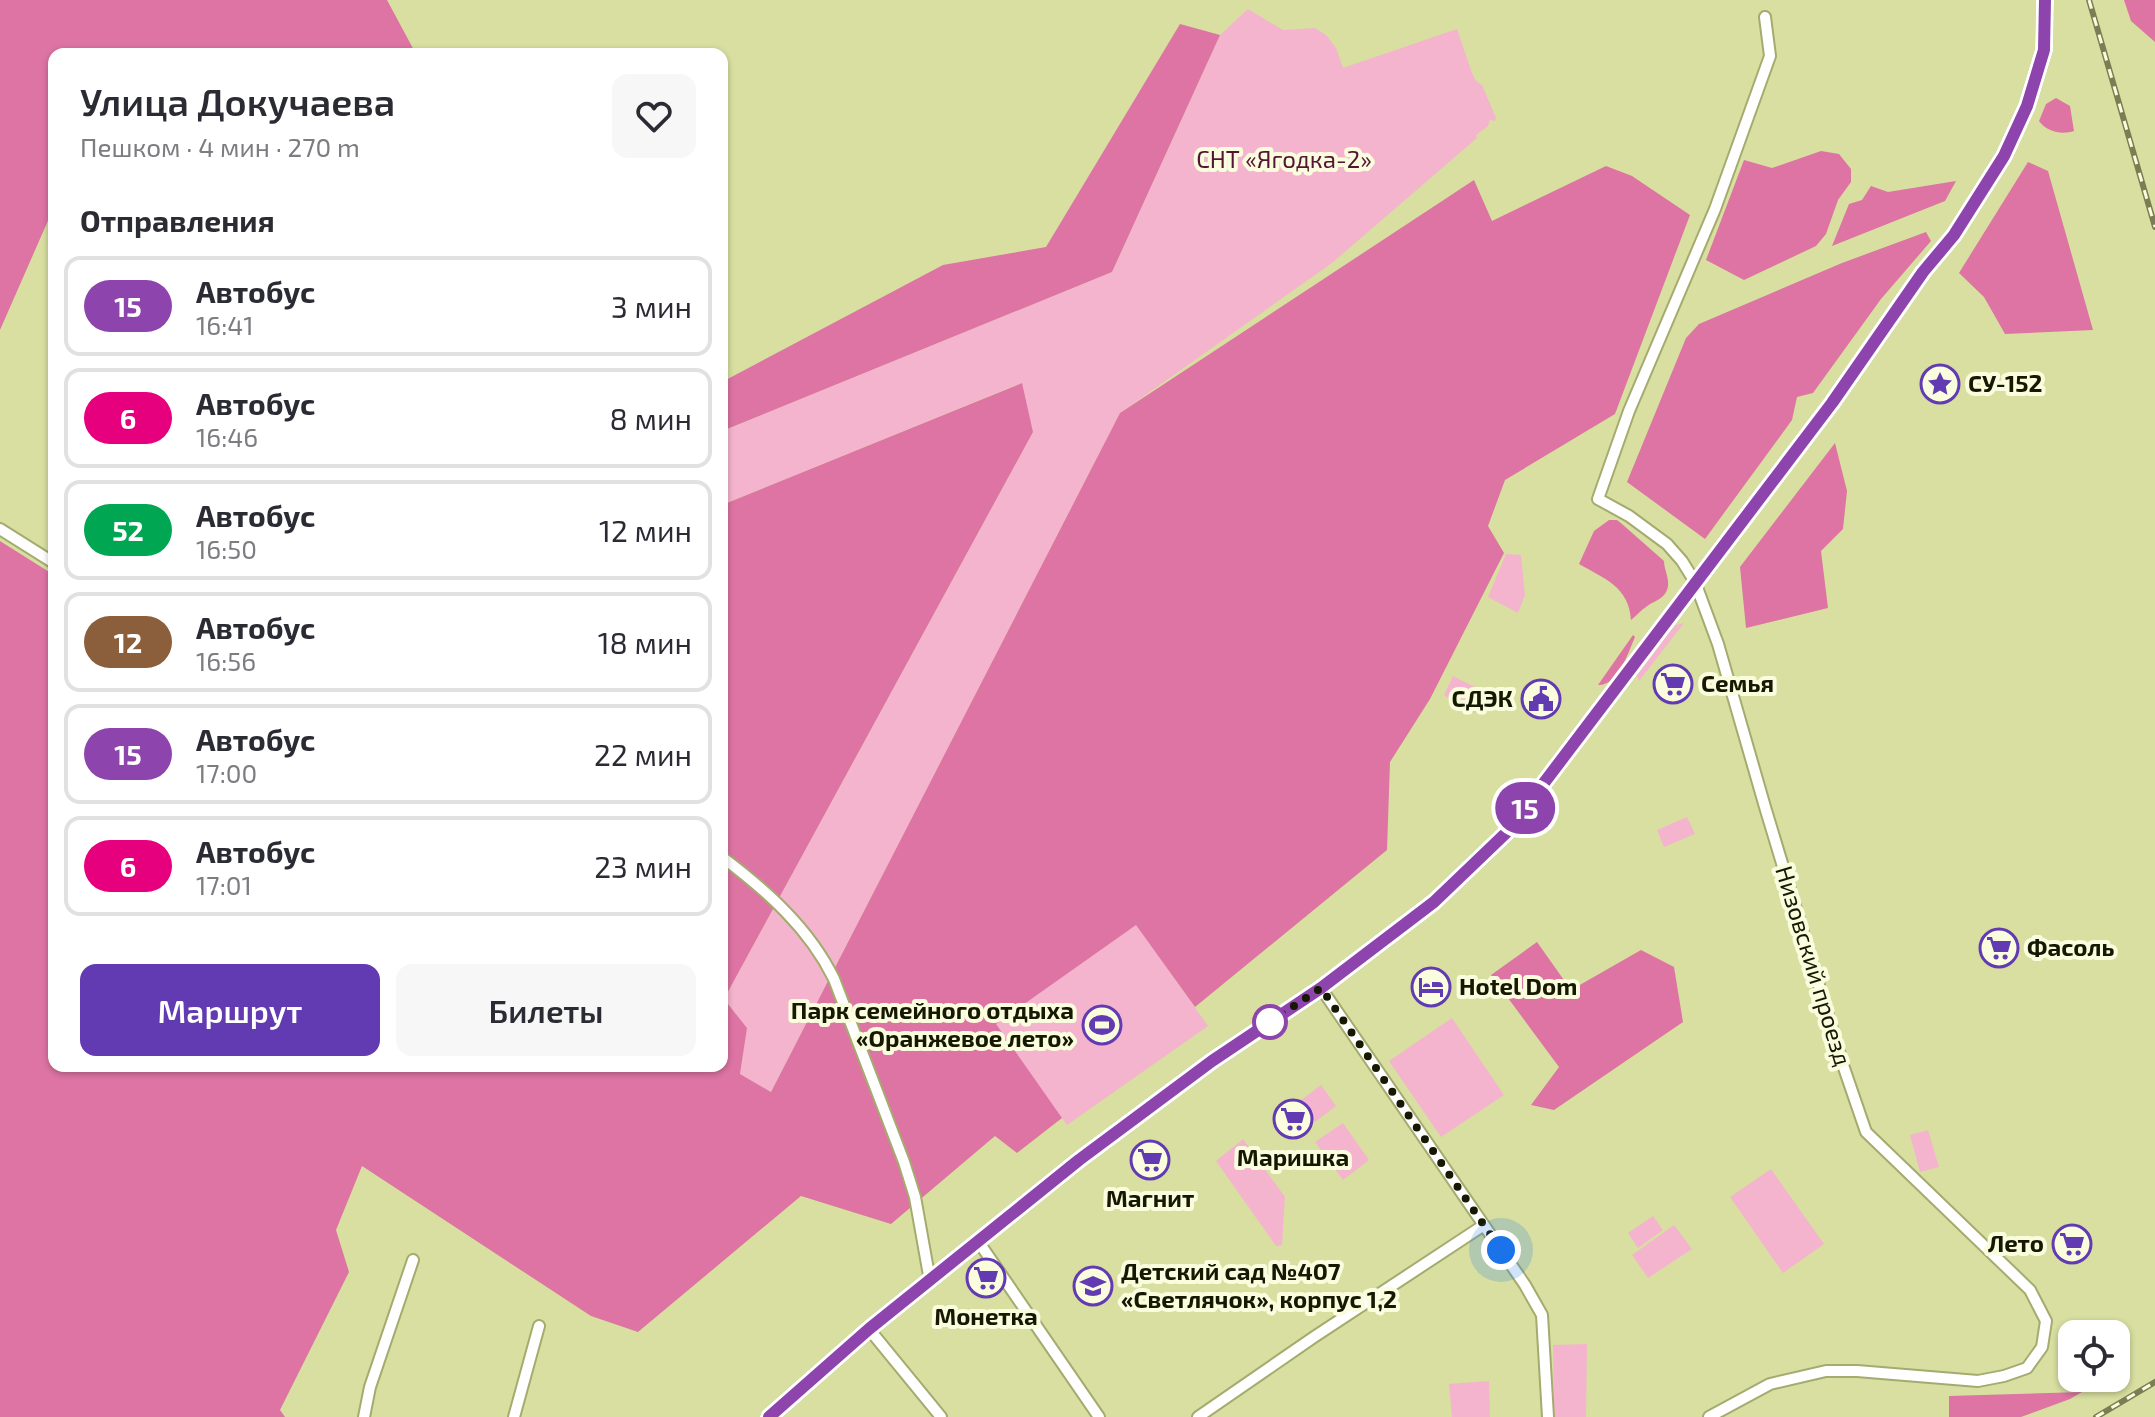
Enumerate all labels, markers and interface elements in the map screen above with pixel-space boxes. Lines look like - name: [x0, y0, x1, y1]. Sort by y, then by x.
- button: heart: [612, 74, 696, 158]
- text: Улица Докучаева: [80, 78, 395, 124]
- text: Пешком · 4 мин · 270 m: [80, 131, 360, 162]
- park label: СНТ «Ягодка-2»: [1196, 144, 1372, 173]
- text: Отправления: [80, 202, 275, 238]
- text: Автобус: [196, 273, 315, 309]
- text: 3 мин: [611, 288, 692, 324]
- text: 15: [114, 289, 142, 323]
- text: 16:41: [196, 309, 254, 340]
- place icon: СУ-152: [1919, 363, 1961, 405]
- place label: СУ-152: [1968, 368, 2042, 397]
- text: Автобус: [196, 385, 315, 421]
- text: 8 мин: [610, 400, 692, 436]
- text: 6: [120, 401, 136, 435]
- text: 16:46: [196, 421, 258, 452]
- text: Автобус: [196, 497, 315, 533]
- text: 12 мин: [599, 512, 692, 548]
- text: 52: [112, 513, 144, 547]
- text: 16:50: [196, 533, 257, 564]
- text: Автобус: [196, 609, 315, 645]
- text: 18 мин: [598, 624, 692, 660]
- text: 12: [114, 625, 142, 659]
- text: 16:56: [196, 645, 256, 676]
- supermarket icon: Семья: [1652, 663, 1694, 705]
- place label: Семья: [1701, 668, 1774, 697]
- public building icon: СДЭК: [1520, 678, 1562, 720]
- place label: СДЭК: [1452, 683, 1513, 712]
- text: Автобус: [196, 721, 315, 757]
- text: 22 мин: [594, 736, 692, 772]
- text: 15: [114, 737, 142, 771]
- text: 17:00: [196, 757, 257, 788]
- line badge: 15: [1489, 782, 1561, 834]
- text: 15: [1511, 791, 1539, 825]
- text: Автобус: [196, 833, 315, 869]
- text: 23 мин: [594, 848, 692, 884]
- text: 6: [120, 849, 136, 883]
- street label: Низовский проезд: [1770, 862, 1859, 1069]
- text: 17:01: [196, 869, 252, 900]
- supermarket icon: Фасоль: [1978, 927, 2020, 969]
- place label: Фасоль: [2027, 932, 2114, 961]
- button: Маршрут: [80, 964, 380, 1056]
- button: Билеты: [396, 964, 696, 1056]
- hotel icon: Hotel Dom: [1410, 966, 1452, 1008]
- place label: Hotel Dom: [1459, 971, 1577, 1000]
- place label: Парк семейного отдыха «Оранжевое лето»: [791, 995, 1074, 1052]
- sports icon: Парк семейного отдыха «Оранжевое лето»: [1081, 1004, 1123, 1046]
- unlabelled marker: [1253, 1005, 1287, 1039]
- supermarket icon: Маришка: [1272, 1098, 1314, 1140]
- supermarket icon: Магнит: [1129, 1139, 1171, 1181]
- place label: Маришка: [1237, 1142, 1349, 1171]
- place label: Магнит: [1106, 1183, 1194, 1212]
- supermarket icon: Лето: [2051, 1223, 2093, 1265]
- place label: Лето: [1988, 1228, 2044, 1257]
- your location: [1481, 1230, 1521, 1270]
- place label: Детский сад №407 «Светлячок», корпус 1,2: [1121, 1256, 1397, 1313]
- supermarket icon: Монетка: [965, 1257, 1007, 1299]
- school or university icon: Детский сад №407 «Светлячок», корпус 1,2: [1072, 1265, 1114, 1307]
- place label: Монетка: [934, 1301, 1038, 1330]
- map controls: [2058, 1320, 2130, 1392]
- button: locate: [2058, 1320, 2130, 1392]

